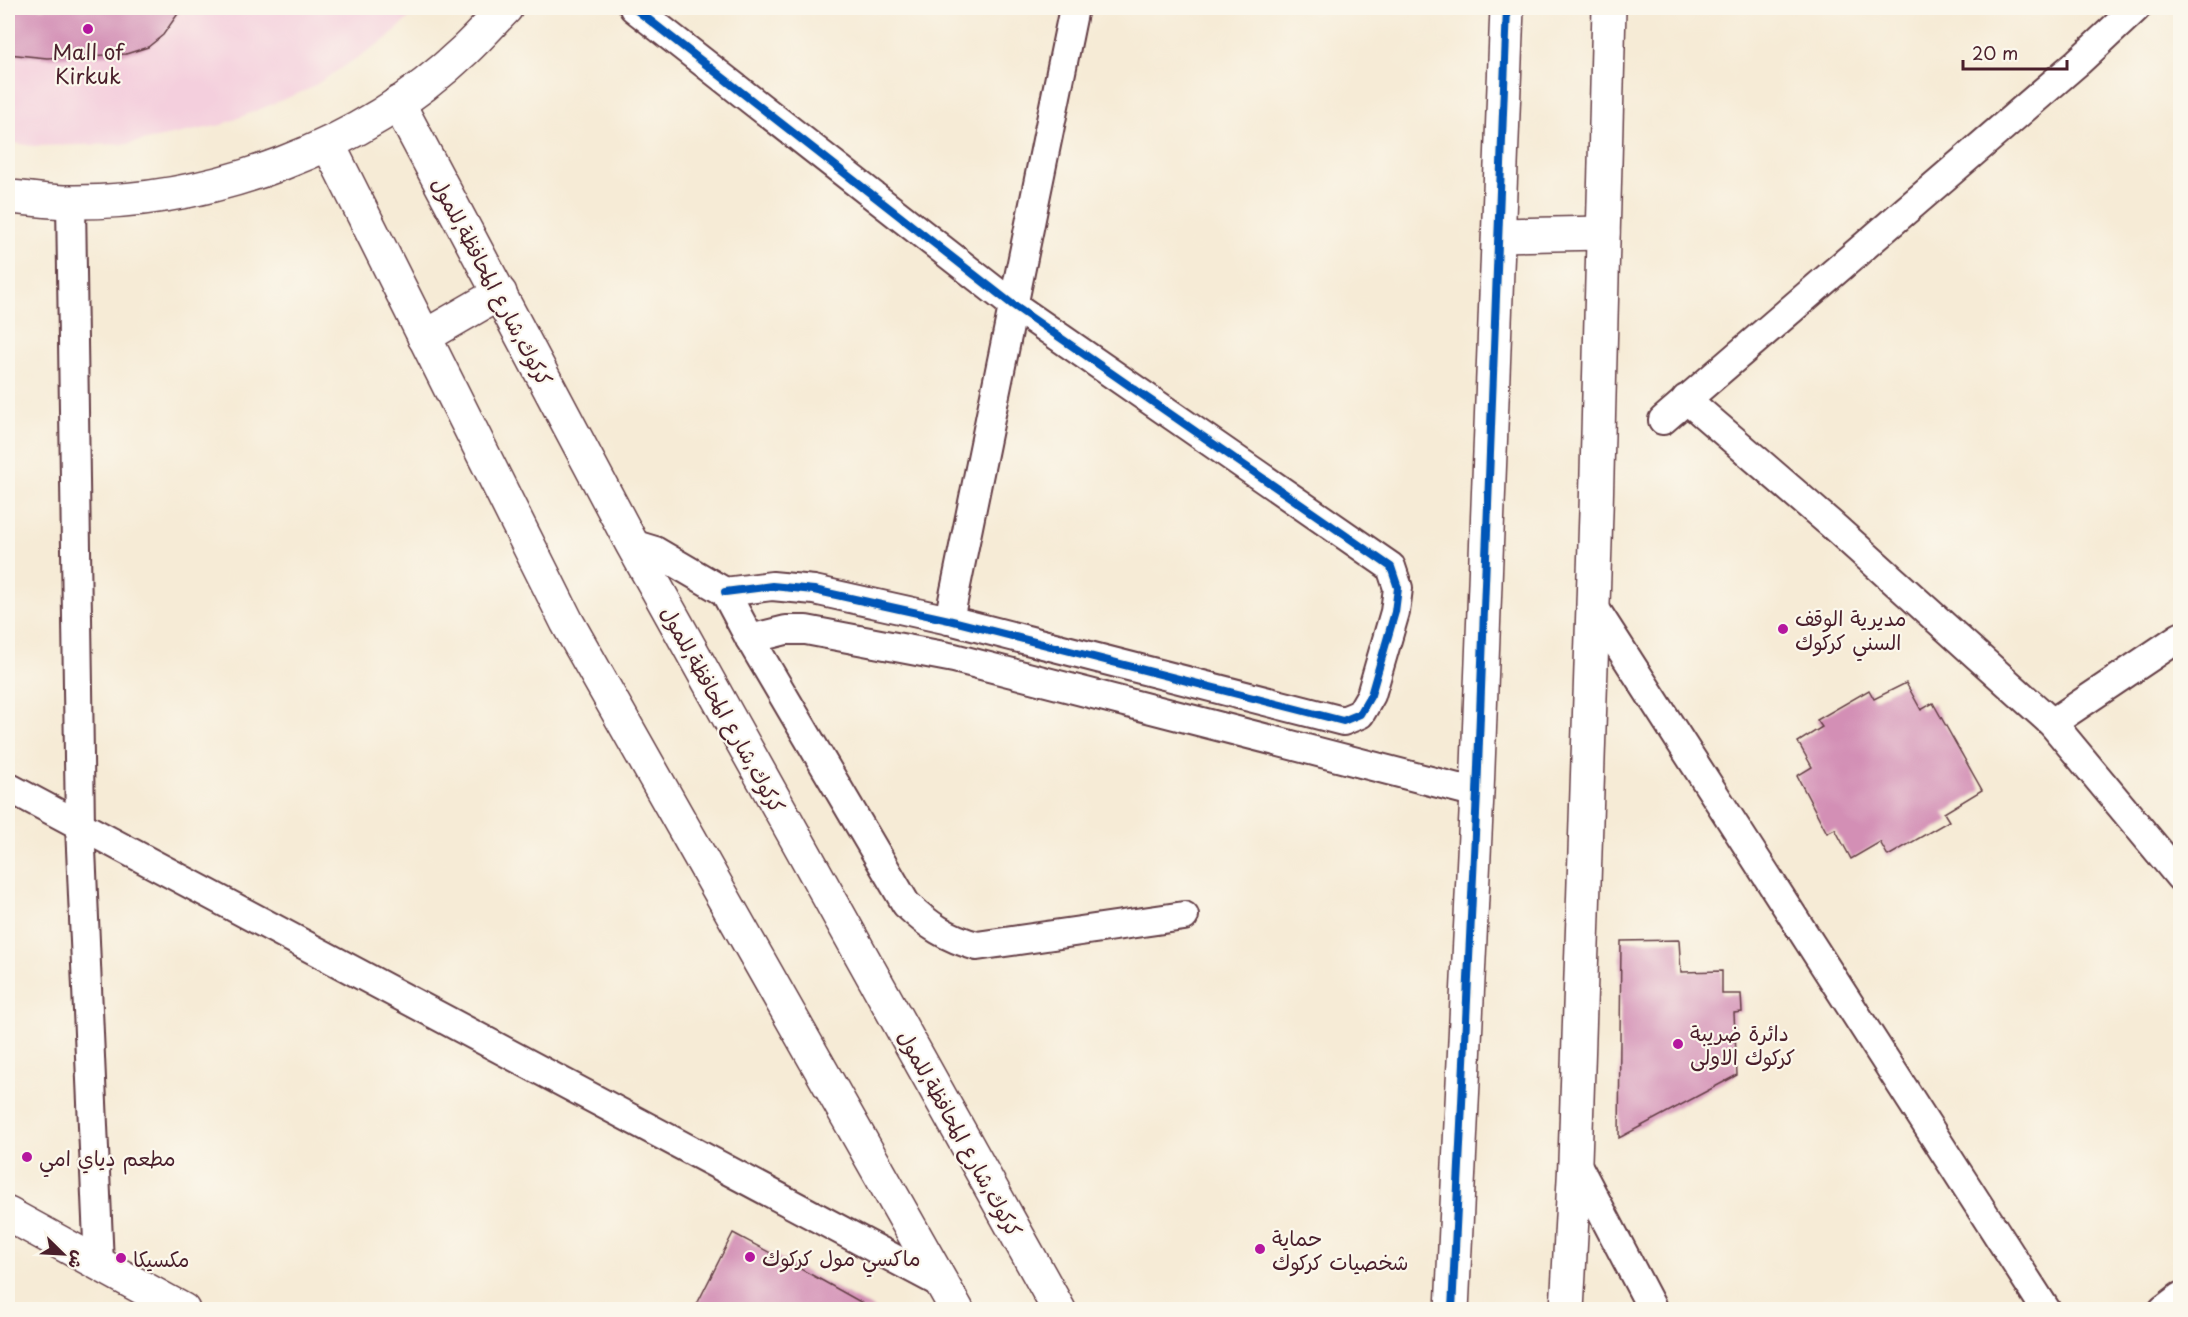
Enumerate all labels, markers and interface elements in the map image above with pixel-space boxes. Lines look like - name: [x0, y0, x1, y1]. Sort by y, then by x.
- marker: Mall of Kirkuk: [81, 22, 95, 36]
- scale bar: [1963, 33, 2066, 71]
- place label: Mall of Kirkuk: [52, 35, 125, 91]
- text: 20 m: [1972, 39, 2018, 66]
- street label: كركوك,شارع المحافظة,للمول: [423, 171, 562, 391]
- street label: كركوك,شارع المحافظة,للمول: [653, 600, 794, 819]
- place label: مديرية الوقف السني كركوك: [1795, 601, 1907, 662]
- marker: مديرية الوقف السني كركوك: [1776, 622, 1790, 636]
- place label: دائرة ضريبة كركوك الاولى: [1690, 1016, 1795, 1072]
- street label: كركوك,شارع المحافظة,للمول: [890, 1024, 1031, 1243]
- marker: دائرة ضريبة كركوك الاولى: [1671, 1037, 1685, 1051]
- place label: مطعم دياي امي: [39, 1141, 176, 1178]
- marker: مطعم دياي امي: [20, 1150, 34, 1164]
- place label: حماية شخصيات كركوك: [1272, 1221, 1408, 1277]
- north arrow: [33, 1224, 93, 1284]
- place label: ماكسي مول كركوك: [762, 1241, 921, 1278]
- place label: مكسيكا: [133, 1242, 190, 1274]
- marker: حماية شخصيات كركوك: [1253, 1242, 1267, 1256]
- text: ش: [63, 1248, 92, 1273]
- marker: ماكسي مول كركوك: [743, 1250, 757, 1264]
- marker: مكسيكا: [114, 1251, 128, 1265]

